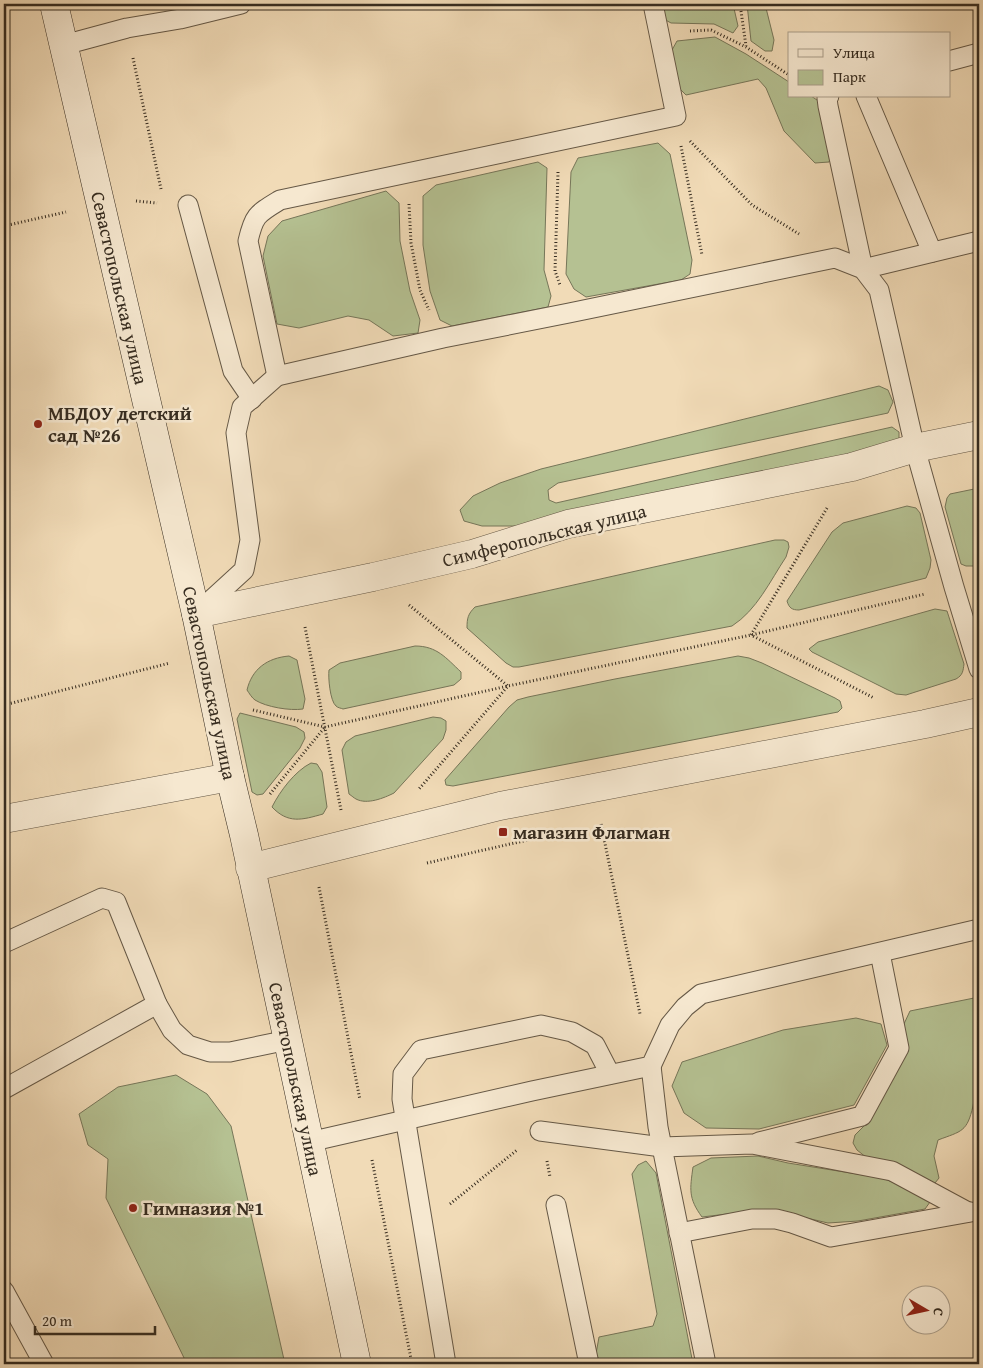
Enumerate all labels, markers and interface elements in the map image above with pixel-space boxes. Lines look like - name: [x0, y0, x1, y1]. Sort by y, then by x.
- legend: [788, 32, 950, 98]
- text: Улица: [833, 42, 876, 63]
- text: Парк: [833, 66, 866, 87]
- street label: Севастопольская улица: [84, 189, 156, 387]
- place label: МБДОУ детский сад №26: [48, 399, 192, 449]
- marker: МБДОУ детский сад №26: [32, 418, 44, 430]
- street label: Симферопольская улица: [439, 496, 649, 574]
- street label: Севастопольская улица: [176, 584, 244, 782]
- place label: магазин Флагман: [513, 818, 671, 846]
- marker: магазин Флагман: [497, 826, 509, 838]
- street label: Севастопольская улица: [262, 980, 330, 1178]
- place label: Гимназия №1: [143, 1194, 264, 1222]
- marker: Гимназия №1: [127, 1202, 139, 1214]
- north arrow: [900, 1286, 950, 1336]
- scale bar: [35, 1303, 155, 1335]
- text: С: [928, 1307, 949, 1318]
- text: 20 m: [42, 1310, 73, 1331]

